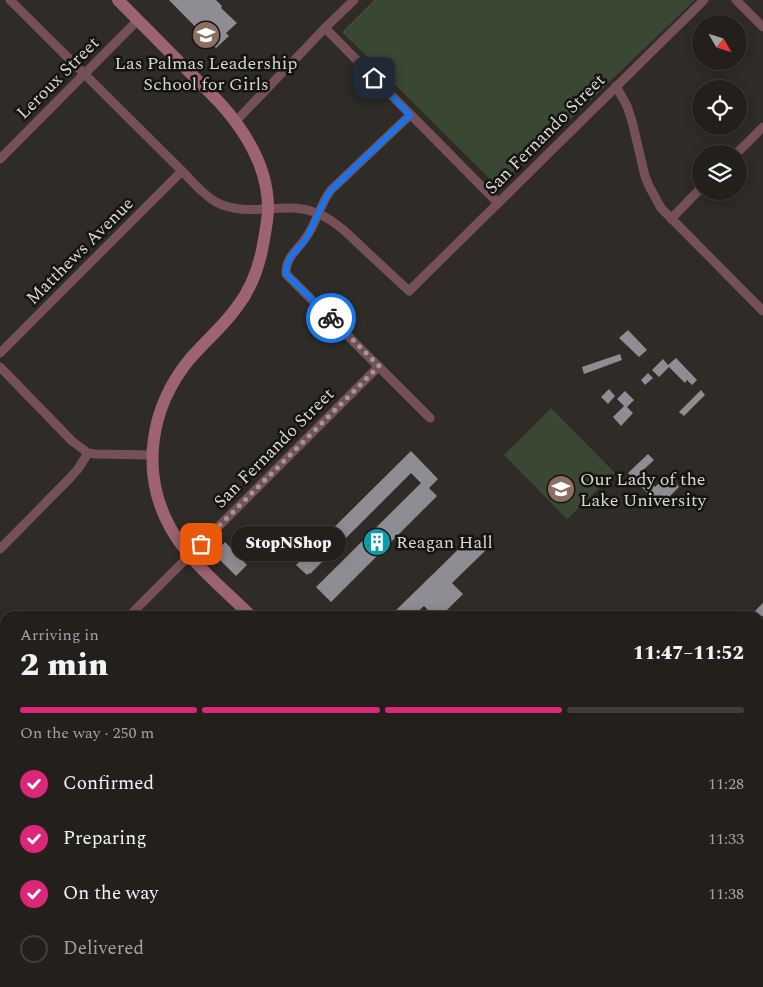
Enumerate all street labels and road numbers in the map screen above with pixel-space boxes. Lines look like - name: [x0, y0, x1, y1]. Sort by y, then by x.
- street label: Leroux Street: [10, 30, 106, 126]
- street label: San Fernando Street: [478, 67, 612, 201]
- street label: Matthews Avenue: [20, 191, 140, 311]
- street label: San Fernando Street: [207, 381, 341, 515]

